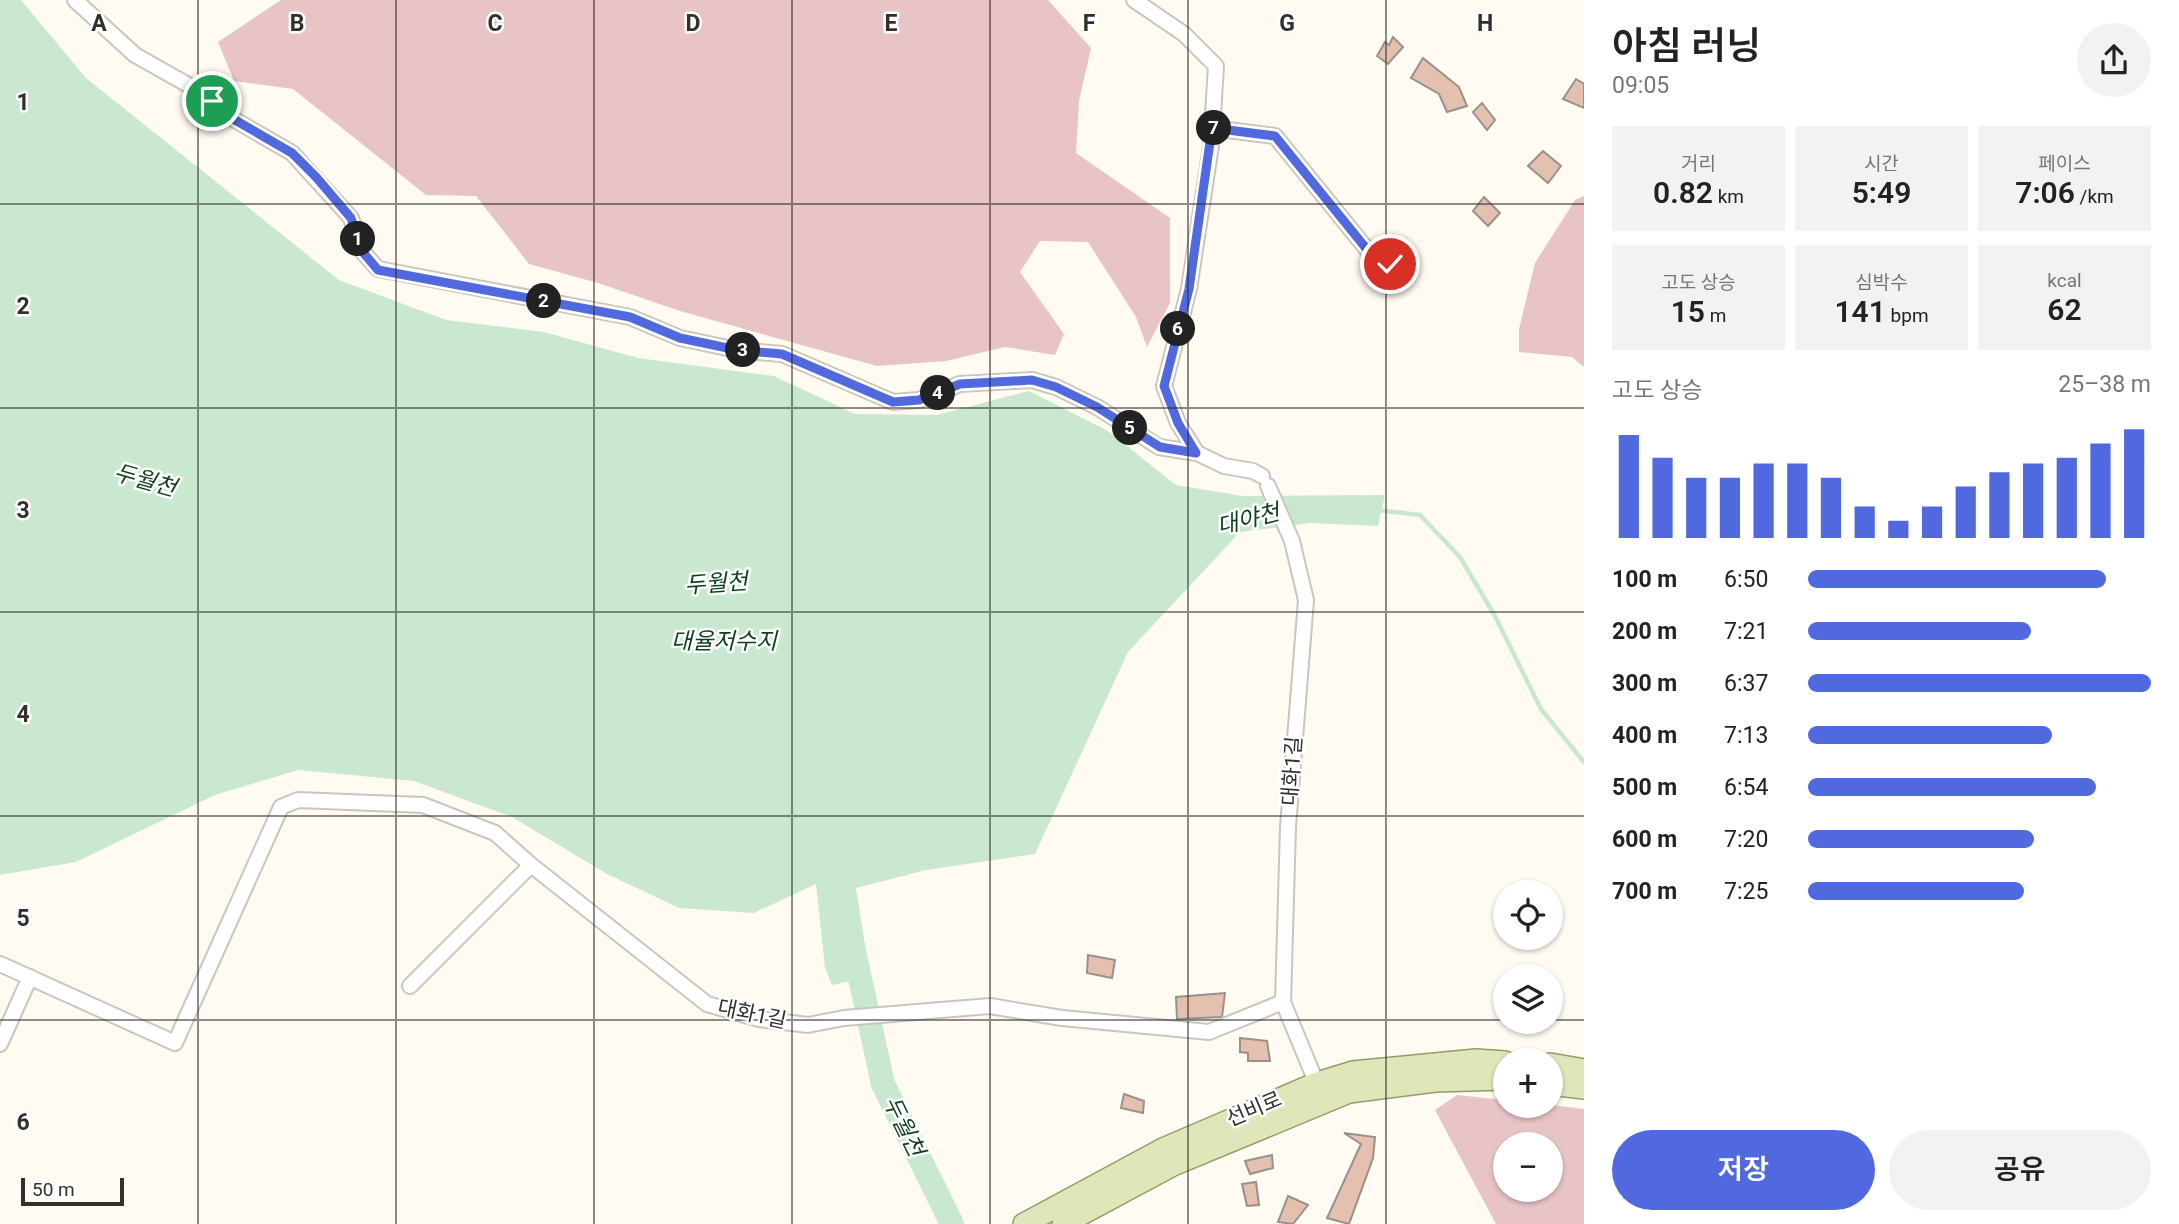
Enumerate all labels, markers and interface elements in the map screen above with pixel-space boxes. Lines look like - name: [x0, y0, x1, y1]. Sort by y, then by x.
- text: A: [91, 10, 107, 37]
- text: B: [290, 10, 304, 37]
- text: C: [487, 10, 503, 37]
- text: D: [686, 10, 700, 37]
- text: E: [885, 10, 898, 37]
- text: F: [1083, 10, 1096, 37]
- text: G: [1279, 10, 1295, 37]
- text: H: [1477, 10, 1493, 37]
- button: share: [2077, 23, 2151, 97]
- text: 아침 러닝: [1612, 24, 1761, 68]
- pin: [182, 71, 242, 131]
- text: 09:05: [1612, 72, 1669, 99]
- icon: arrive: [193, 82, 231, 120]
- text: 1: [16, 89, 30, 116]
- pin: 7: [1196, 110, 1232, 146]
- text: 7: [1208, 116, 1219, 139]
- text: 거리: [1681, 152, 1716, 175]
- text: 시간: [1864, 152, 1899, 175]
- text: 페이스: [2038, 152, 2091, 175]
- text: 0.82: [1653, 175, 1713, 210]
- text: 5:49: [1852, 175, 1911, 210]
- text: 7:06: [2015, 175, 2075, 210]
- text: km: [1713, 185, 1744, 208]
- text: /km: [2075, 185, 2114, 208]
- pin: 1: [340, 222, 376, 256]
- text: 1: [352, 227, 363, 250]
- pin: [1360, 234, 1420, 294]
- icon: check: [1371, 245, 1409, 283]
- text: kcal: [2047, 269, 2082, 292]
- text: 고도 상승: [1661, 271, 1736, 294]
- text: 심박수: [1855, 271, 1908, 294]
- pin: 2: [526, 284, 562, 318]
- text: 2: [538, 289, 549, 312]
- text: 62: [2047, 292, 2082, 327]
- text: 2: [16, 293, 30, 320]
- text: 15: [1671, 294, 1705, 329]
- text: 141: [1834, 294, 1886, 329]
- text: m: [1705, 304, 1726, 327]
- text: bpm: [1886, 304, 1929, 327]
- pin: 6: [1160, 312, 1196, 346]
- text: 6: [1172, 317, 1183, 340]
- pin: 3: [726, 332, 760, 368]
- text: 3: [737, 338, 748, 361]
- text: 25–38 m: [2058, 371, 2151, 398]
- pin: 4: [920, 376, 956, 410]
- text: 고도 상승: [1612, 377, 1702, 404]
- text: 4: [932, 381, 943, 404]
- pin: 5: [1112, 410, 1148, 446]
- text: 5: [1124, 416, 1135, 439]
- water label: 두월천: [111, 459, 182, 503]
- text: 3: [16, 497, 30, 524]
- water label: 대야천: [1214, 498, 1285, 540]
- text: 100 m: [1612, 566, 1677, 593]
- text: 6:50: [1724, 566, 1768, 593]
- water label: 두월천: [683, 568, 751, 599]
- text: 200 m: [1612, 618, 1677, 645]
- text: 7:21: [1724, 618, 1768, 645]
- water label: 대율저수지: [671, 628, 779, 655]
- text: 300 m: [1612, 670, 1677, 697]
- text: 6:37: [1724, 670, 1768, 697]
- text: 4: [16, 701, 30, 728]
- text: 400 m: [1612, 722, 1677, 749]
- text: 7:13: [1724, 722, 1768, 749]
- street label: 대화1길: [1278, 735, 1306, 807]
- text: 500 m: [1612, 774, 1677, 801]
- text: 6:54: [1724, 774, 1768, 801]
- text: 600 m: [1612, 826, 1677, 853]
- text: 7:20: [1724, 826, 1768, 853]
- text: 700 m: [1612, 878, 1677, 905]
- text: 7:25: [1724, 878, 1768, 905]
- map controls: [1493, 880, 1563, 1202]
- button: locate: [1493, 880, 1563, 950]
- text: 5: [16, 905, 30, 932]
- button: layers: [1493, 964, 1563, 1034]
- street label: 대화1길: [715, 995, 789, 1033]
- button: +: [1493, 1048, 1563, 1118]
- street label: 선비로: [1223, 1087, 1285, 1131]
- water label: 두월천: [878, 1092, 931, 1163]
- text: 6: [16, 1109, 30, 1136]
- button: 저장: [1612, 1130, 1875, 1210]
- button: 공유: [1889, 1130, 2151, 1210]
- button: −: [1493, 1132, 1563, 1202]
- scale bar: [21, 1175, 124, 1207]
- text: 50 m: [32, 1178, 75, 1201]

